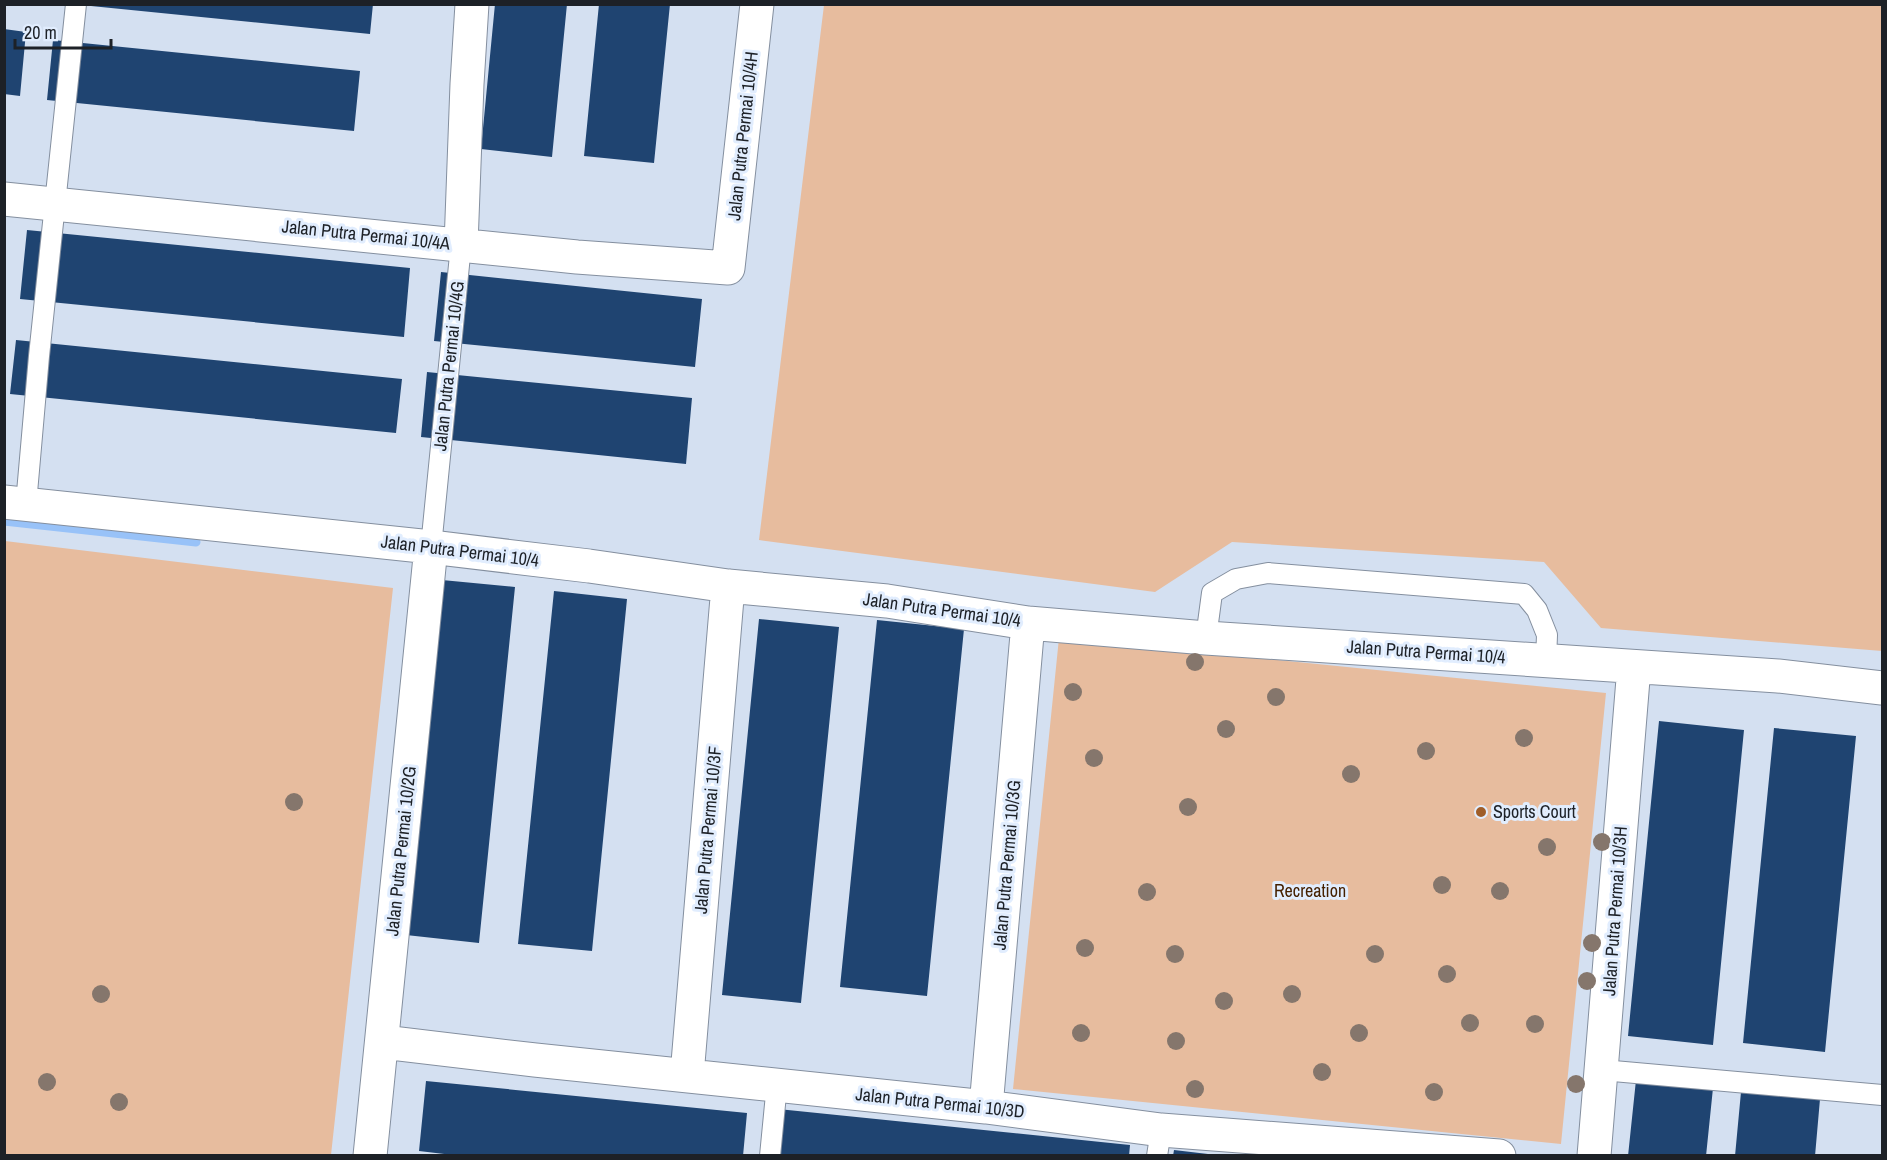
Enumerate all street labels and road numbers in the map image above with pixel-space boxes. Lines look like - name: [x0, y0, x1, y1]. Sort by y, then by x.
- street label: Jalan Putra Permai 10/4H: [721, 50, 764, 222]
- street label: Jalan Putra Permai 10/4A: [281, 213, 452, 256]
- street label: Jalan Putra Permai 10/4G: [427, 280, 470, 452]
- street label: Jalan Putra Permai 10/4: [380, 528, 541, 573]
- street label: Jalan Putra Permai 10/4: [862, 586, 1023, 633]
- street label: Jalan Putra Permai 10/4: [1346, 633, 1506, 670]
- street label: Jalan Putra Permai 10/3F: [688, 745, 727, 915]
- street label: Jalan Putra Permai 10/2G: [379, 765, 422, 937]
- street label: Jalan Putra Permai 10/3G: [987, 779, 1026, 951]
- street label: Jalan Putra Permai 10/3H: [1596, 825, 1633, 997]
- street label: Jalan Putra Permai 10/3D: [854, 1081, 1026, 1124]

